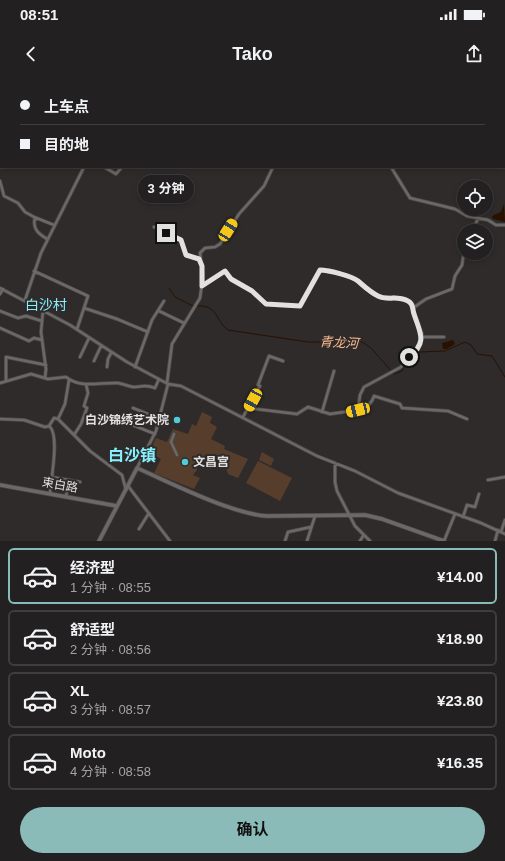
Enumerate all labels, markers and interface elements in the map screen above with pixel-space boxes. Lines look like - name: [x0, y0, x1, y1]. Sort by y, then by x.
- text: 08:51: [20, 6, 58, 23]
- icon: back: [20, 43, 42, 65]
- icon: share: [463, 43, 485, 65]
- text: Tako: [232, 44, 273, 64]
- text: 上车点: [44, 98, 89, 115]
- text: 目的地: [44, 136, 89, 153]
- callout: 3 分钟: [138, 175, 194, 203]
- map controls: [457, 180, 493, 260]
- button: locate: [457, 180, 493, 216]
- text: 3 分钟: [148, 181, 184, 196]
- car: [217, 217, 239, 243]
- route end: [157, 224, 175, 242]
- button: layers: [457, 224, 493, 260]
- district label: 白沙村: [25, 297, 67, 313]
- water label: 青龙河: [319, 334, 362, 351]
- route start: [400, 348, 418, 366]
- car: [242, 387, 264, 413]
- car: [345, 401, 371, 419]
- place label: 白沙锦绣艺术院: [85, 413, 169, 427]
- marker: 白沙锦绣艺术院: [172, 415, 182, 425]
- district label: 白沙镇: [108, 446, 156, 464]
- place label: 文昌宫: [193, 455, 229, 469]
- marker: 文昌宫: [180, 457, 190, 467]
- street label: 束白路: [41, 475, 79, 495]
- icon: car: [22, 558, 58, 594]
- text: 经济型: [70, 559, 115, 576]
- text: ¥14.00: [437, 568, 483, 585]
- text: 1 分钟 · 08:55: [70, 580, 151, 595]
- icon: car: [22, 620, 58, 656]
- text: 舒适型: [70, 621, 115, 638]
- text: ¥18.90: [437, 630, 483, 647]
- text: 2 分钟 · 08:56: [70, 642, 151, 657]
- icon: car: [22, 682, 58, 718]
- text: XL: [70, 682, 89, 699]
- text: ¥23.80: [437, 692, 483, 709]
- text: 3 分钟 · 08:57: [70, 702, 151, 717]
- icon: car: [22, 744, 58, 780]
- text: Moto: [70, 744, 106, 761]
- text: ¥16.35: [437, 754, 483, 771]
- text: 4 分钟 · 08:58: [70, 764, 151, 779]
- button: 确认: [20, 807, 485, 853]

